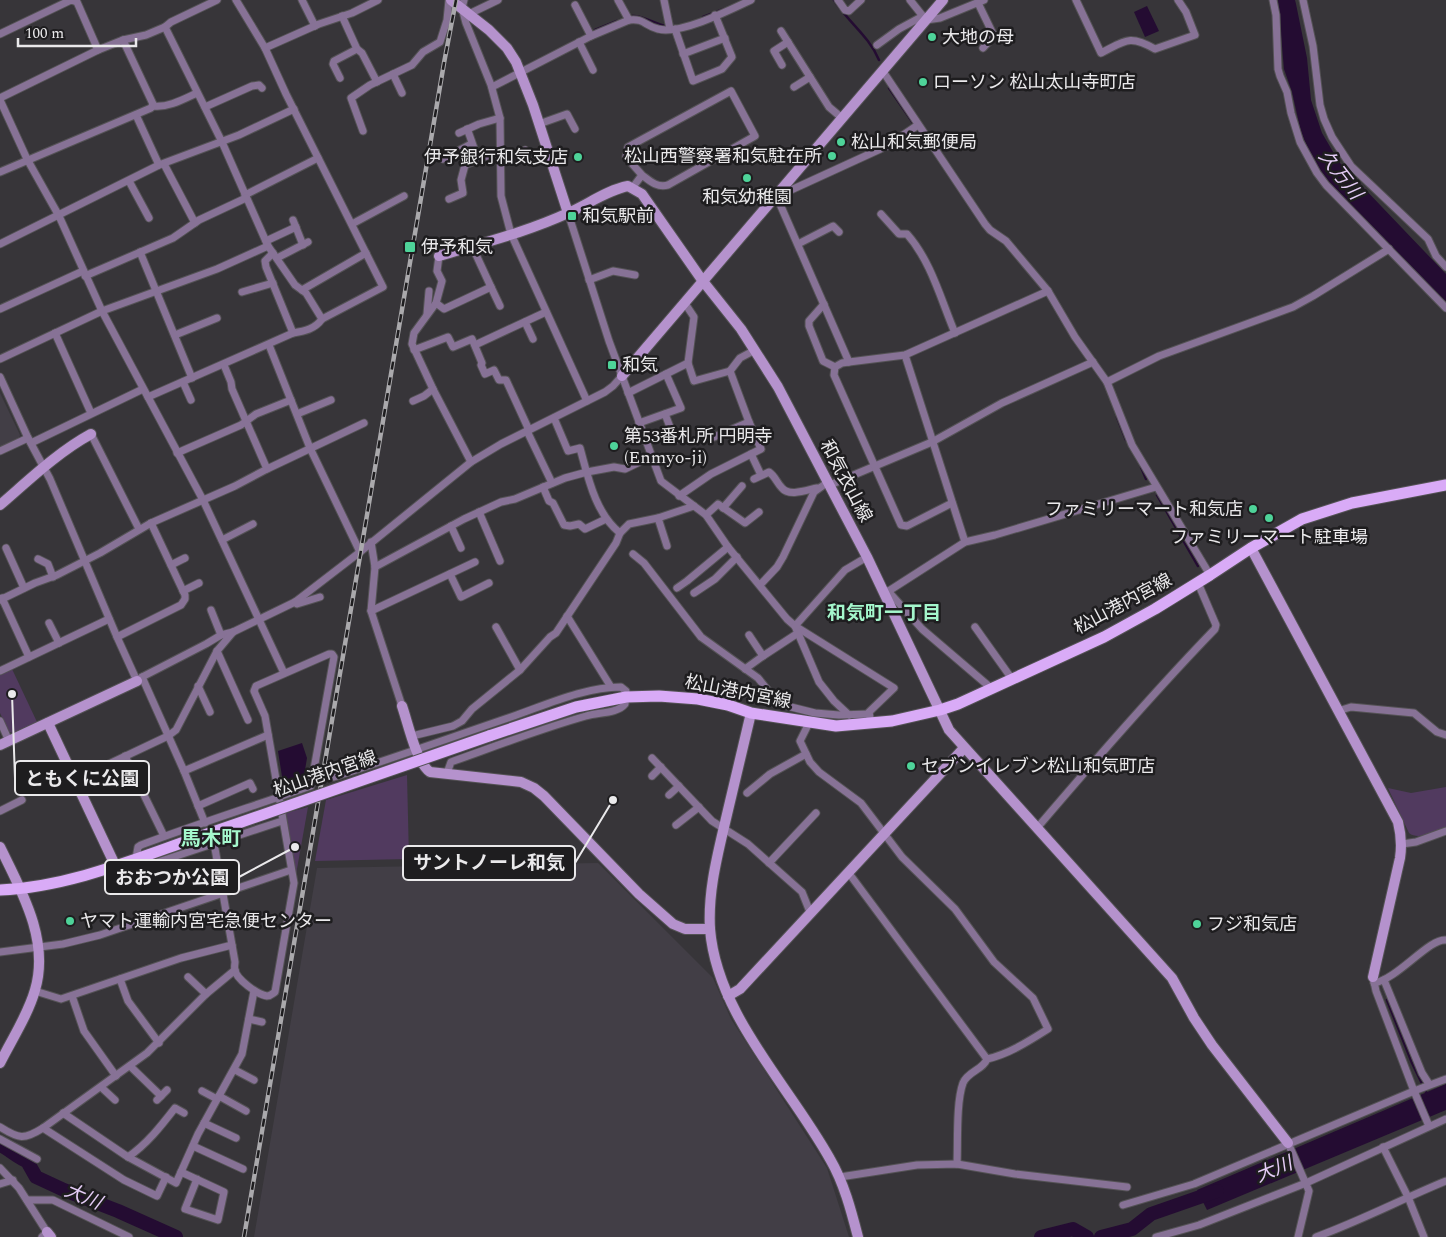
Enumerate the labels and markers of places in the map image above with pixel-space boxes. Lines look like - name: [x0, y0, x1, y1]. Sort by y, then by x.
- place label: 大地の母: [942, 24, 1014, 51]
- marker: 大地の母: [926, 31, 938, 43]
- place label: ローソン 松山太山寺町店: [933, 69, 1136, 96]
- marker: ローソン 松山太山寺町店: [917, 76, 929, 88]
- place label: 松山和気郵便局: [851, 129, 977, 156]
- marker: 松山和気郵便局: [835, 136, 847, 148]
- place label: 松山西警察署和気駐在所: [624, 143, 822, 170]
- place label: 伊予銀行和気支店: [424, 144, 568, 171]
- marker: 松山西警察署和気駐在所: [826, 150, 838, 162]
- marker: 伊予銀行和気支店: [572, 151, 584, 163]
- marker: 和気幼稚園: [741, 172, 753, 184]
- place label: 和気幼稚園: [702, 184, 792, 211]
- place label: 和気駅前: [582, 203, 654, 230]
- marker: 和気駅前: [566, 210, 578, 222]
- place label: 伊予和気: [421, 234, 493, 261]
- marker: 伊予和気: [403, 240, 417, 254]
- place label: 和気: [622, 352, 658, 379]
- marker: 和気: [606, 359, 618, 371]
- place label: 第53番札所 円明寺 (Enmyo-ji): [624, 423, 773, 471]
- marker: 第53番札所 円明寺 (Enmyo-ji): [608, 440, 620, 452]
- place label: ファミリーマート和気店: [1045, 496, 1243, 523]
- marker: ファミリーマート和気店: [1247, 503, 1259, 515]
- marker: ファミリーマート駐車場: [1263, 512, 1275, 524]
- place label: ファミリーマート駐車場: [1170, 524, 1368, 551]
- place label: セブンイレブン松山和気町店: [921, 753, 1155, 780]
- marker: セブンイレブン松山和気町店: [905, 760, 917, 772]
- callout: ともくに公園: [15, 761, 149, 795]
- callout: サントノーレ和気: [403, 846, 575, 880]
- callout: おおつか公園: [105, 860, 239, 894]
- place label: ヤマト運輸内宮宅急便センター: [80, 908, 332, 935]
- place label: フジ和気店: [1207, 911, 1297, 938]
- marker: ヤマト運輸内宮宅急便センター: [64, 915, 76, 927]
- marker: フジ和気店: [1191, 918, 1203, 930]

